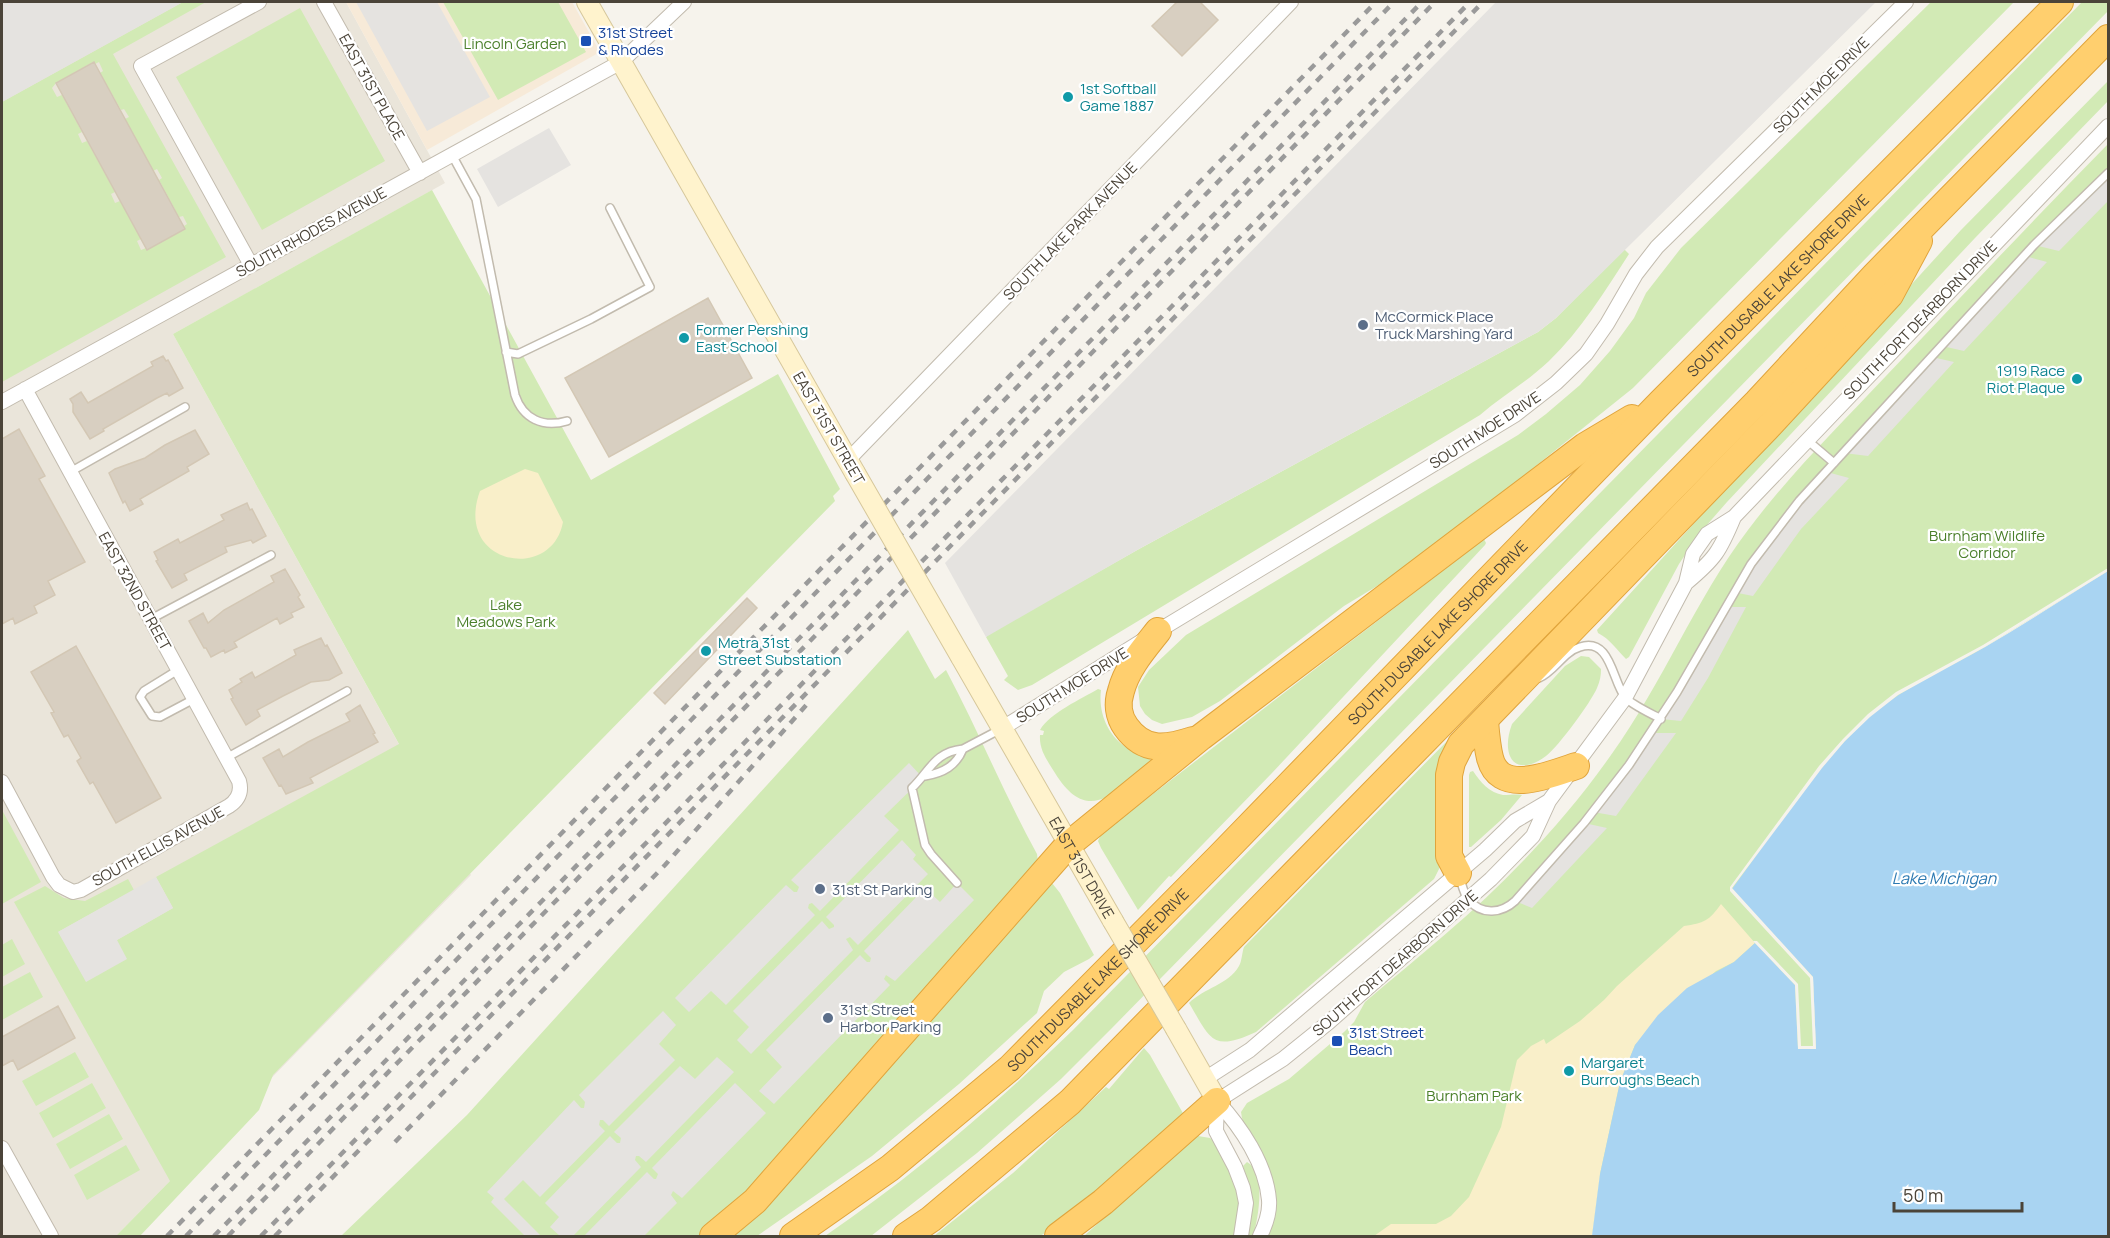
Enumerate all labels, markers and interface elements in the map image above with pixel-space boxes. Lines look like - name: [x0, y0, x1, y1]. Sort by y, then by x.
- place label: 31st Street & Rhodes: [598, 22, 673, 60]
- street label: EAST 31ST PLACE: [334, 30, 410, 144]
- street label: SOUTH MOE DRIVE: [1768, 32, 1874, 138]
- park label: Lincoln Garden: [464, 33, 567, 54]
- marker: 31st Street & Rhodes: [579, 34, 593, 48]
- place label: 1st Softball Game 1887: [1080, 78, 1156, 116]
- marker: 1st Softball Game 1887: [1061, 90, 1075, 104]
- street label: SOUTH LAKE PARK AVENUE: [998, 157, 1142, 305]
- street label: SOUTH RHODES AVENUE: [232, 182, 390, 282]
- street label: SOUTH DUSABLE LAKE SHORE DRIVE: [1682, 189, 1873, 381]
- street label: SOUTH FORT DEARBORN DRIVE: [1838, 236, 2002, 404]
- place label: McCormick Place Truck Marshing Yard: [1375, 306, 1513, 344]
- marker: McCormick Place Truck Marshing Yard: [1356, 318, 1370, 332]
- place label: Former Pershing East School: [696, 319, 808, 357]
- marker: Former Pershing East School: [677, 331, 691, 345]
- place label: 1919 Race Riot Plaque: [1987, 360, 2065, 398]
- street label: EAST 31ST STREET: [788, 368, 870, 488]
- marker: 1919 Race Riot Plaque: [2070, 372, 2084, 386]
- street label: SOUTH MOE DRIVE: [1425, 386, 1545, 474]
- park label: Burnham Wildlife Corridor: [1929, 525, 2045, 563]
- street label: EAST 32ND STREET: [94, 528, 176, 654]
- street label: SOUTH DUSABLE LAKE SHORE DRIVE: [1343, 535, 1532, 729]
- park label: Lake Meadows Park: [457, 594, 556, 632]
- place label: Metra 31st Street Substation: [718, 632, 842, 670]
- street label: SOUTH MOE DRIVE: [1012, 642, 1132, 728]
- marker: Metra 31st Street Substation: [699, 644, 713, 658]
- street label: SOUTH ELLIS AVENUE: [88, 801, 228, 891]
- street label: EAST 31ST DRIVE: [1045, 813, 1120, 922]
- water label: Lake Michigan: [1892, 867, 1997, 889]
- place label: 31st St Parking: [832, 879, 932, 900]
- marker: 31st St Parking: [813, 882, 827, 896]
- street label: SOUTH DUSABLE LAKE SHORE DRIVE: [1002, 883, 1193, 1076]
- street label: SOUTH FORT DEARBORN DRIVE: [1308, 885, 1482, 1041]
- place label: 31st Street Harbor Parking: [840, 999, 941, 1037]
- marker: 31st Street Harbor Parking: [821, 1011, 835, 1025]
- place label: 31st Street Beach: [1349, 1022, 1424, 1060]
- marker: 31st Street Beach: [1330, 1034, 1344, 1048]
- place label: Margaret Burroughs Beach: [1581, 1052, 1700, 1090]
- marker: Margaret Burroughs Beach: [1562, 1064, 1576, 1078]
- park label: Burnham Park: [1426, 1085, 1522, 1106]
- scale bar: [1894, 1175, 2022, 1213]
- text: 50 m: [1903, 1183, 1943, 1207]

